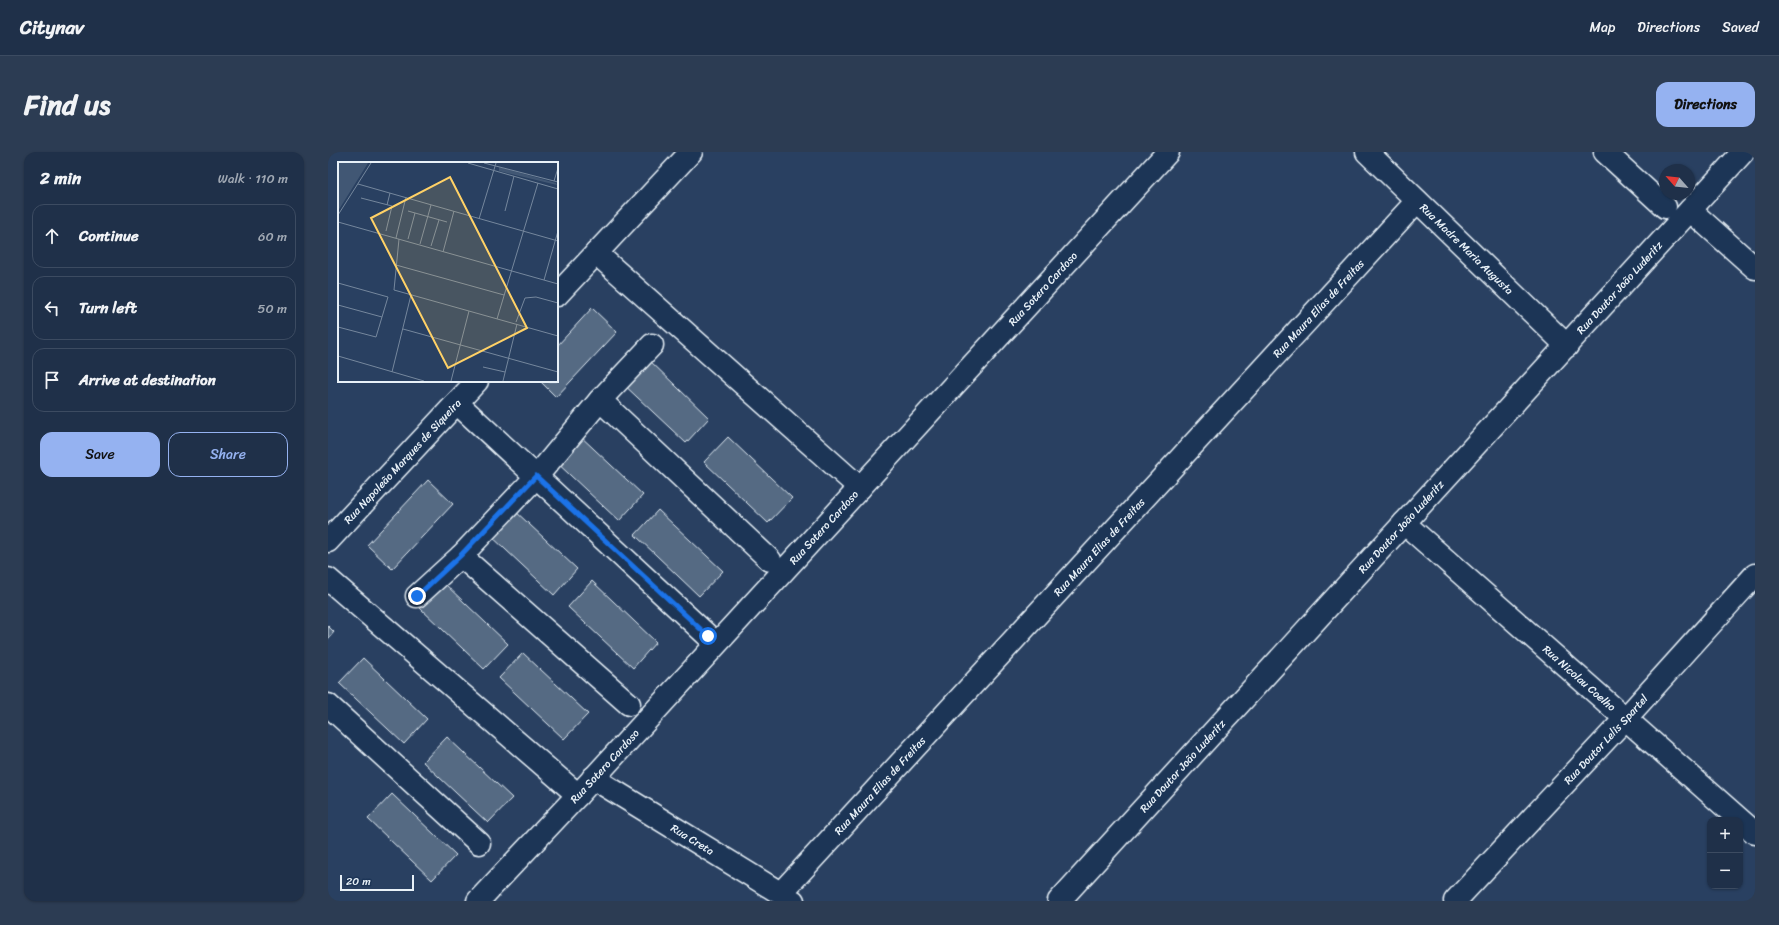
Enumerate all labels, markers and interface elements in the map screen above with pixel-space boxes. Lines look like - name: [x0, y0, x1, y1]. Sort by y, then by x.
- text: Citynav: [20, 11, 84, 44]
- text: Map: [1589, 15, 1615, 40]
- text: Directions: [1637, 15, 1700, 40]
- text: Saved: [1722, 15, 1759, 40]
- text: Find us: [24, 80, 111, 129]
- button: Directions: [1656, 82, 1755, 127]
- inset map: [338, 162, 558, 382]
- text: 2 min: [40, 163, 81, 193]
- north arrow: [1659, 164, 1695, 200]
- text: Walk · 110 m: [218, 167, 288, 190]
- street label: Rua Madre Maria Augusta: [1415, 199, 1518, 300]
- text: Continue: [79, 223, 139, 249]
- icon: ahead: [41, 225, 63, 247]
- text: 60 m: [258, 225, 287, 248]
- street label: Rua Doutor João Luderitz: [1572, 236, 1668, 339]
- street label: Rua Sotero Cardoso: [1004, 247, 1083, 331]
- street label: Rua Maura Elias de Freitas: [1268, 254, 1370, 362]
- text: Turn left: [79, 295, 137, 321]
- icon: left: [41, 297, 63, 319]
- text: 50 m: [257, 297, 287, 320]
- text: Arrive at destination: [79, 367, 216, 393]
- icon: arrive: [41, 369, 63, 391]
- street label: Rua Napoleão Marques de Siqueira: [339, 394, 466, 529]
- button: Save: [40, 432, 160, 477]
- button: Share: [168, 432, 288, 477]
- street label: Rua Doutor João Luderitz: [1354, 475, 1449, 578]
- street label: Rua Sotero Cardoso: [785, 486, 864, 569]
- street label: Rua Maura Elias de Freitas: [1049, 493, 1150, 601]
- route end: [408, 587, 426, 605]
- route start: [699, 627, 717, 645]
- street label: Rua Nicolau Coelho: [1538, 640, 1621, 716]
- street label: Rua Doutor Lelis Spartel: [1559, 690, 1654, 789]
- street label: Rua Doutor João Luderitz: [1135, 715, 1231, 817]
- street label: Rua Sotero Cardoso: [566, 724, 645, 808]
- street label: Rua Maura Elias de Freitas: [830, 732, 931, 839]
- map controls: [1707, 817, 1743, 889]
- button: +: [1707, 817, 1743, 853]
- street label: Rua Creta: [667, 819, 718, 861]
- button: −: [1707, 853, 1743, 889]
- text: 20 m: [346, 872, 371, 891]
- scale bar: [340, 873, 414, 892]

